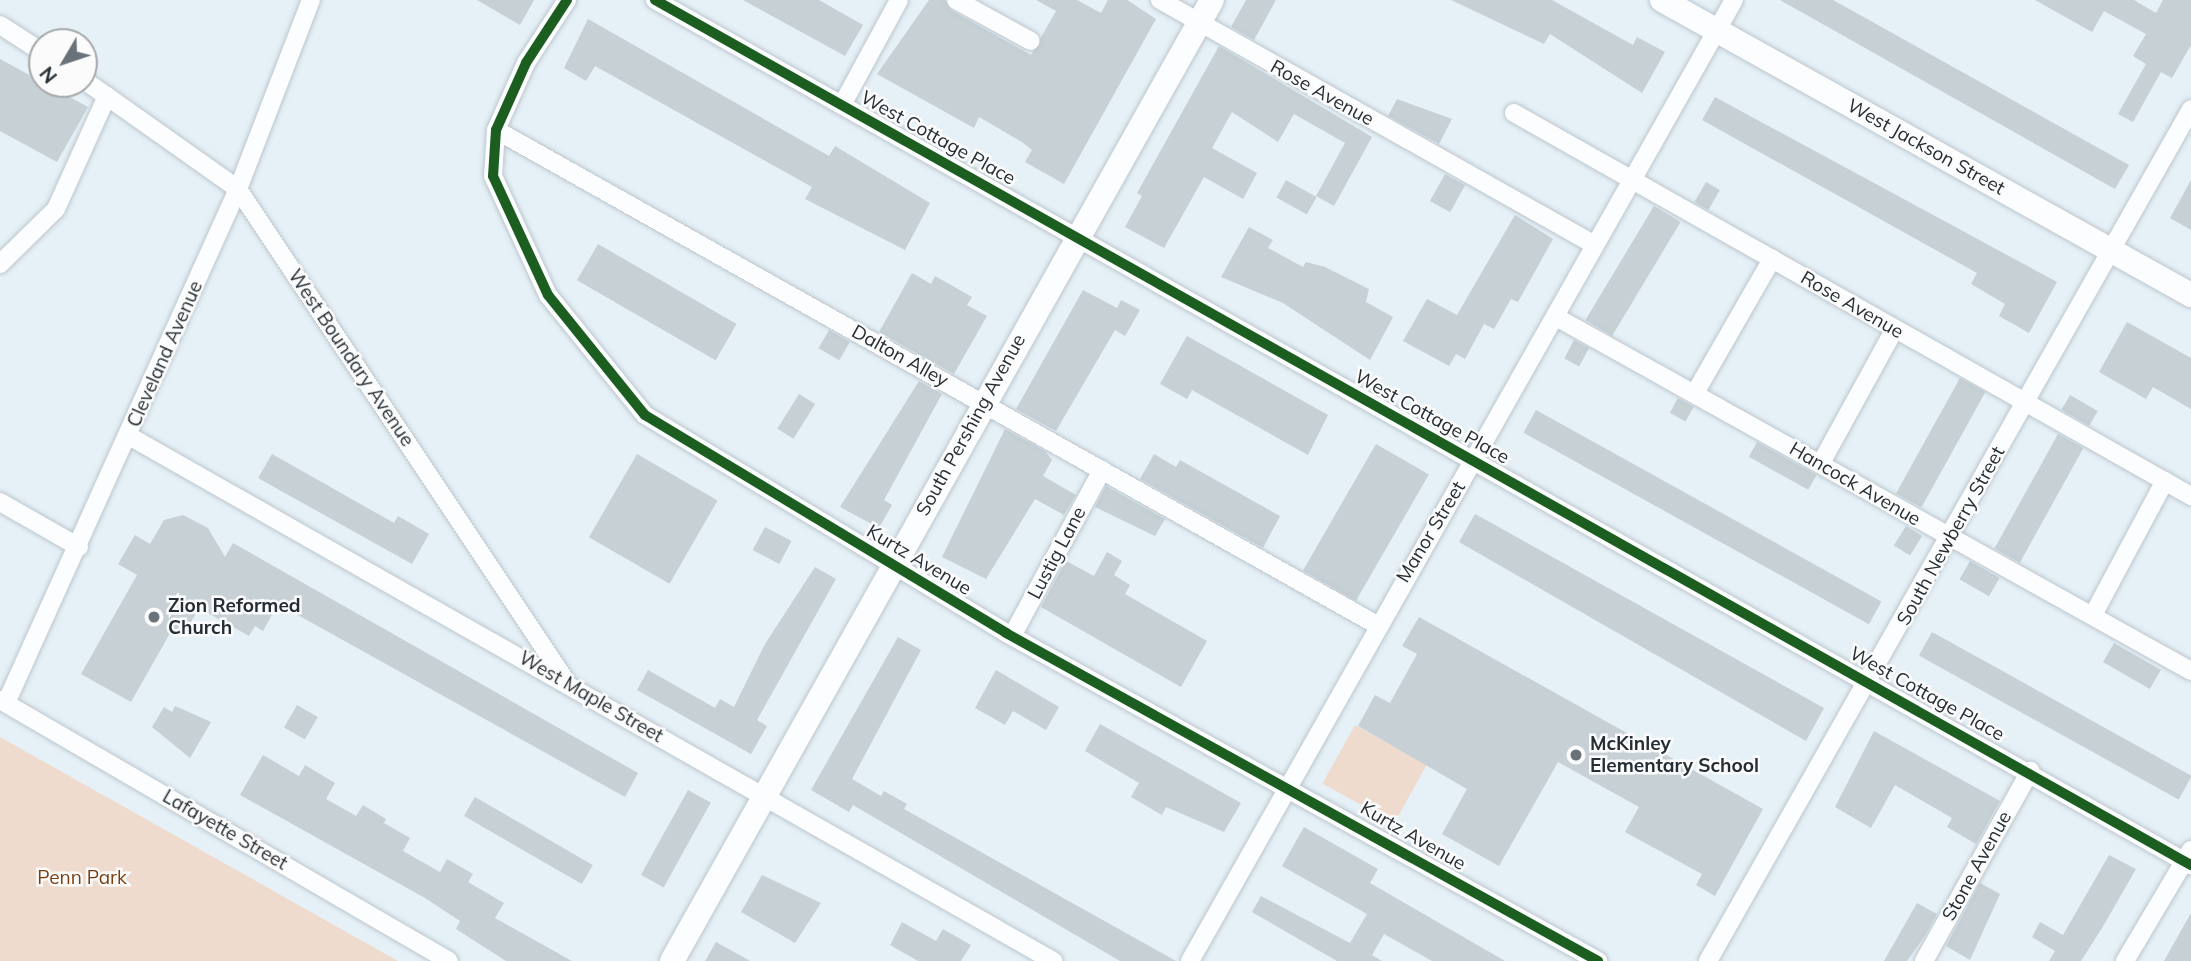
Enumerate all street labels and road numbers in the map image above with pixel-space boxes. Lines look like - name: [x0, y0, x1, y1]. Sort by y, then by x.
- street label: Rose Avenue: [1266, 55, 1378, 131]
- street label: West Cottage Place: [857, 86, 1019, 190]
- street label: West Jackson Street: [1843, 94, 2009, 200]
- street label: West Boundary Avenue: [283, 265, 419, 451]
- street label: Rose Avenue: [1797, 266, 1907, 344]
- street label: Cleveland Avenue: [123, 277, 207, 431]
- street label: Dalton Alley: [848, 320, 952, 392]
- street label: South Pershing Avenue: [912, 330, 1030, 520]
- street label: West Cottage Place: [1351, 365, 1513, 469]
- street label: Hancock Avenue: [1785, 437, 1925, 531]
- street label: South Newberry Street: [1892, 443, 2010, 629]
- street label: Manor Street: [1392, 477, 1470, 587]
- street label: Lustig Lane: [1023, 503, 1091, 603]
- street label: Kurtz Avenue: [863, 520, 975, 600]
- street label: West Cottage Place: [1846, 642, 2008, 746]
- street label: West Maple Street: [515, 646, 667, 748]
- street label: Lafayette Street: [158, 785, 292, 875]
- street label: Kurtz Avenue: [1356, 797, 1470, 875]
- street label: Stone Avenue: [1938, 807, 2016, 925]

